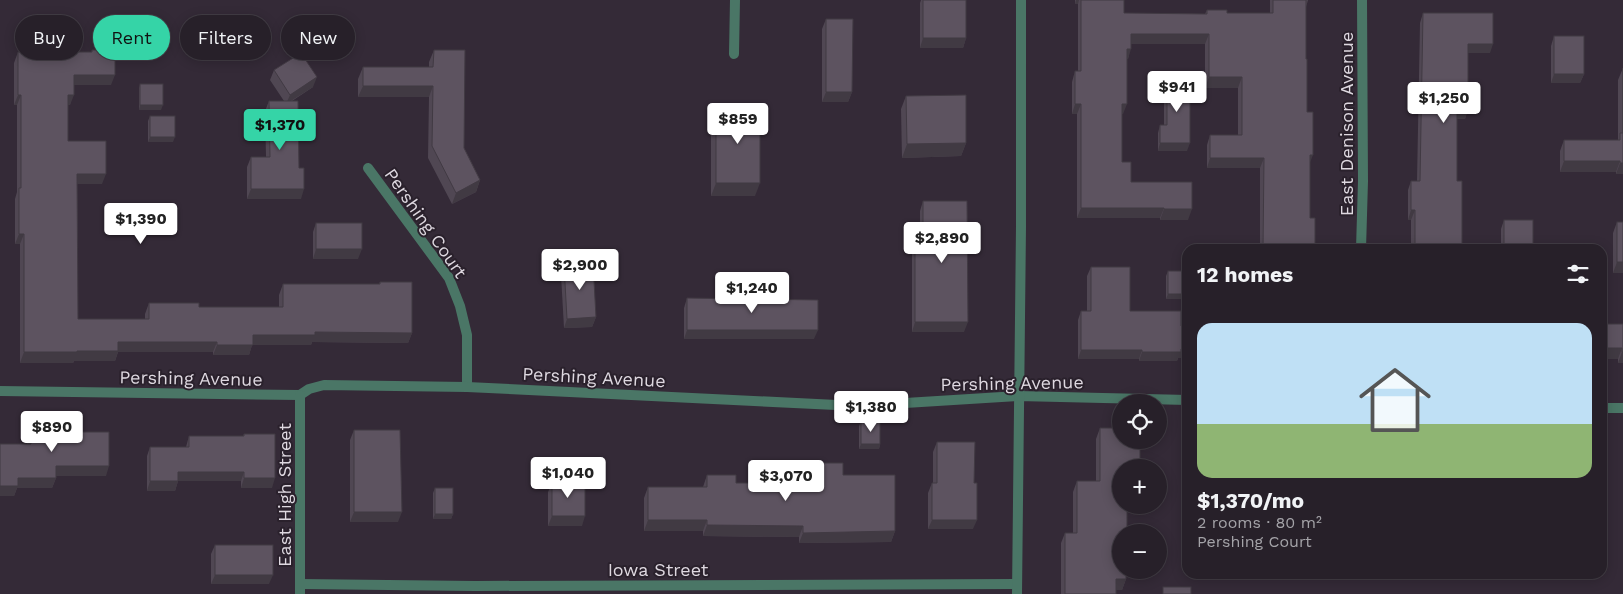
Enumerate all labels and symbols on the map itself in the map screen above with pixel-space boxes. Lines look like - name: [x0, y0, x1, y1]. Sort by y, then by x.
- street label: East Denison Avenue: [1336, 32, 1357, 216]
- pin: $941: [1147, 70, 1207, 113]
- pin: $1,250: [1403, 82, 1485, 124]
- pin: $859: [708, 102, 768, 145]
- pin: $1,370: [239, 108, 321, 151]
- street label: Pershing Court: [380, 164, 472, 282]
- pin: $1,390: [100, 202, 182, 245]
- pin: $2,890: [901, 222, 983, 264]
- pin: $2,900: [539, 248, 621, 291]
- pin: $1,240: [711, 272, 793, 314]
- street label: Pershing Avenue: [522, 363, 666, 391]
- street label: Pershing Avenue: [119, 366, 263, 390]
- street label: Pershing Avenue: [940, 371, 1084, 395]
- pin: $1,380: [830, 390, 912, 433]
- pin: $890: [22, 410, 82, 453]
- street label: East High Street: [274, 423, 295, 567]
- pin: $1,040: [527, 456, 609, 499]
- pin: $3,070: [745, 460, 827, 502]
- street label: Iowa Street: [608, 559, 709, 580]

